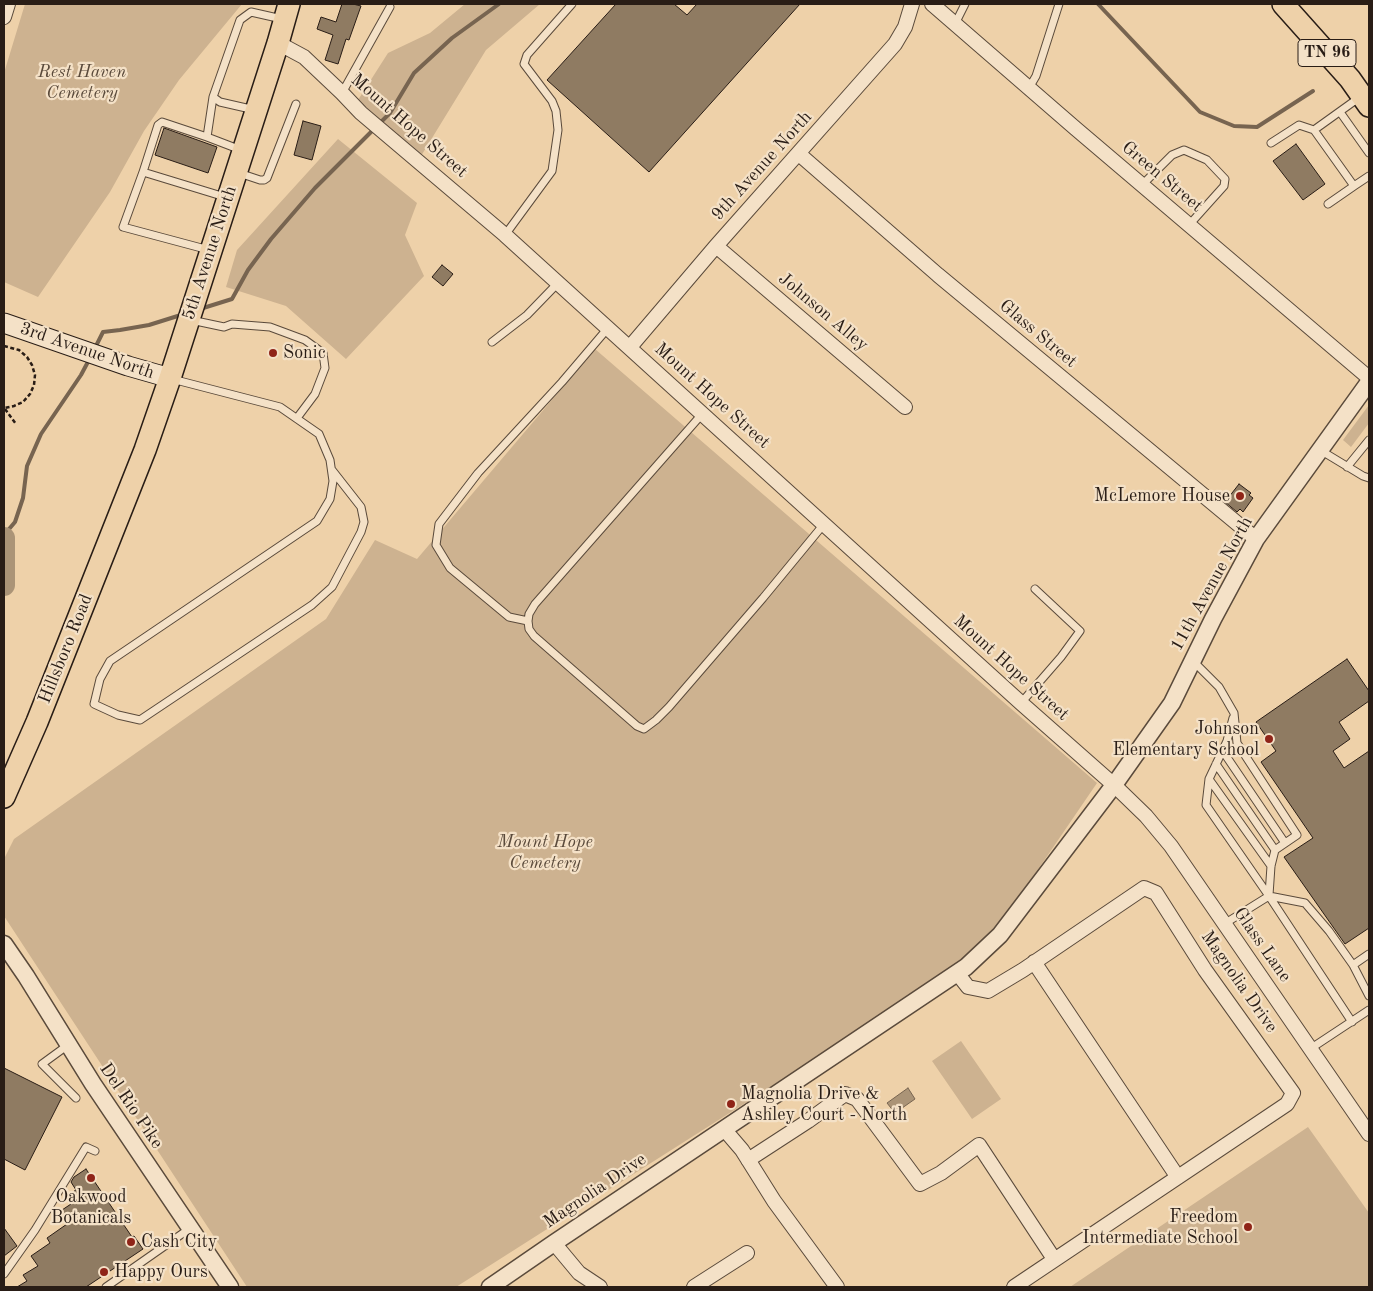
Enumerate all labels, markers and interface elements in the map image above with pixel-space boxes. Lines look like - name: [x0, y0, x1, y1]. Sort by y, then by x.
- road number: TN 96: [1298, 40, 1356, 66]
- park label: Rest Haven Cemetery: [38, 61, 126, 104]
- street label: Mount Hope Street: [346, 69, 472, 183]
- street label: 9th Avenue North: [707, 107, 817, 225]
- street label: Green Street: [1117, 137, 1207, 217]
- street label: 5th Avenue North: [178, 183, 242, 323]
- street label: Johnson Alley: [774, 268, 872, 356]
- street label: Glass Street: [995, 295, 1081, 373]
- street label: 3rd Avenue North: [17, 318, 157, 384]
- street label: Mount Hope Street: [650, 338, 774, 454]
- place label: Sonic: [283, 342, 326, 364]
- marker: Sonic: [267, 347, 279, 359]
- place label: McLemore House: [1094, 485, 1230, 507]
- marker: McLemore House: [1234, 490, 1246, 502]
- street label: 11th Avenue North: [1166, 513, 1258, 655]
- street label: Hillsboro Road: [34, 591, 98, 707]
- street label: Mount Hope Street: [949, 610, 1073, 726]
- place label: Johnson Elementary School: [1112, 718, 1259, 761]
- marker: Johnson Elementary School: [1263, 733, 1275, 745]
- park label: Mount Hope Cemetery: [497, 831, 593, 874]
- street label: Glass Lane: [1228, 903, 1296, 987]
- street label: Magnolia Drive: [1196, 927, 1282, 1037]
- street label: Del Rio Pike: [94, 1059, 168, 1153]
- place label: Magnolia Drive & Ashley Court - North: [741, 1083, 907, 1126]
- marker: Magnolia Drive & Ashley Court - North: [725, 1098, 737, 1110]
- street label: Magnolia Drive: [540, 1149, 650, 1233]
- marker: Oakwood Botanicals: [85, 1172, 97, 1184]
- place label: Oakwood Botanicals: [51, 1186, 131, 1228]
- place label: Freedom Intermediate School: [1082, 1206, 1238, 1248]
- marker: Freedom Intermediate School: [1242, 1221, 1254, 1233]
- place label: Cash City: [141, 1231, 217, 1253]
- marker: Cash City: [125, 1236, 137, 1248]
- place label: Happy Ours: [114, 1261, 208, 1283]
- marker: Happy Ours: [98, 1266, 110, 1278]

